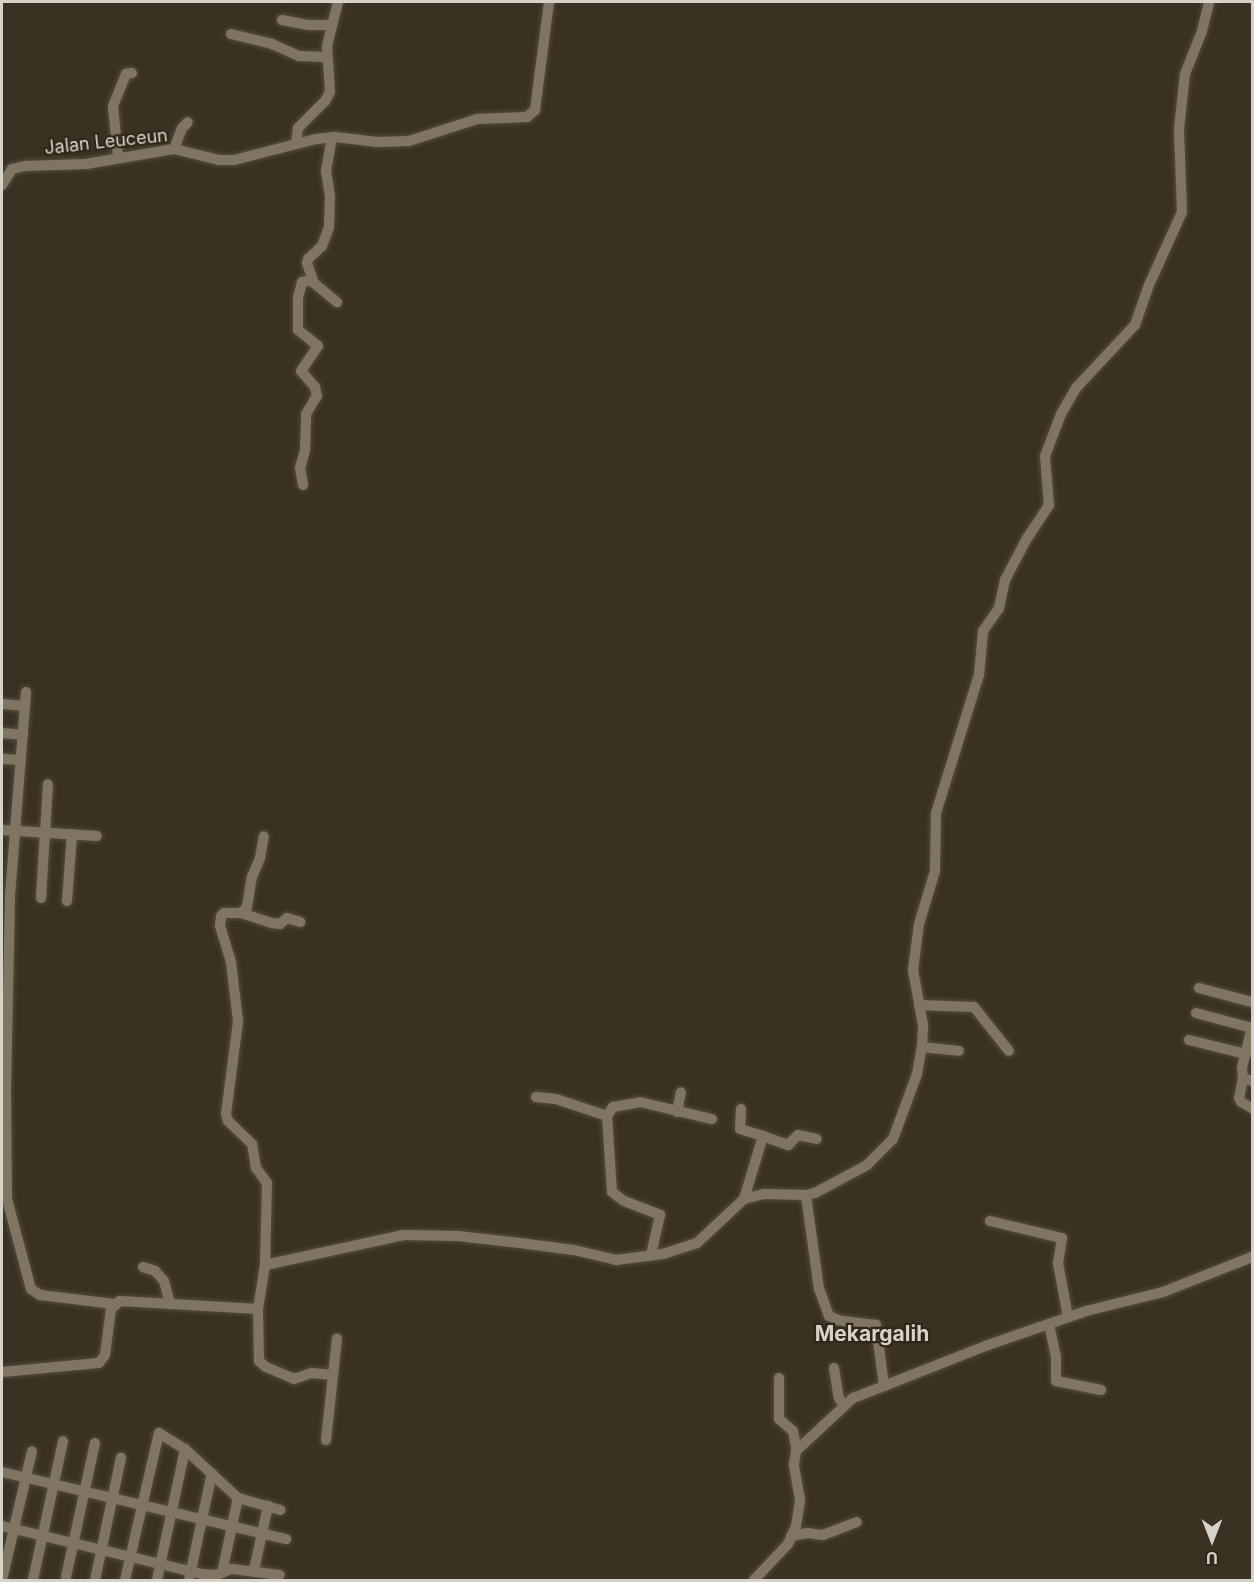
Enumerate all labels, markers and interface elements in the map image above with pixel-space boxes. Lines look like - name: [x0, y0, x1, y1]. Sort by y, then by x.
- street label: Jalan Leuceun: [43, 125, 169, 159]
- district label: Mekargalih: [815, 1321, 929, 1347]
- north arrow: [1182, 1510, 1242, 1570]
- text: U: [1206, 1548, 1218, 1568]

